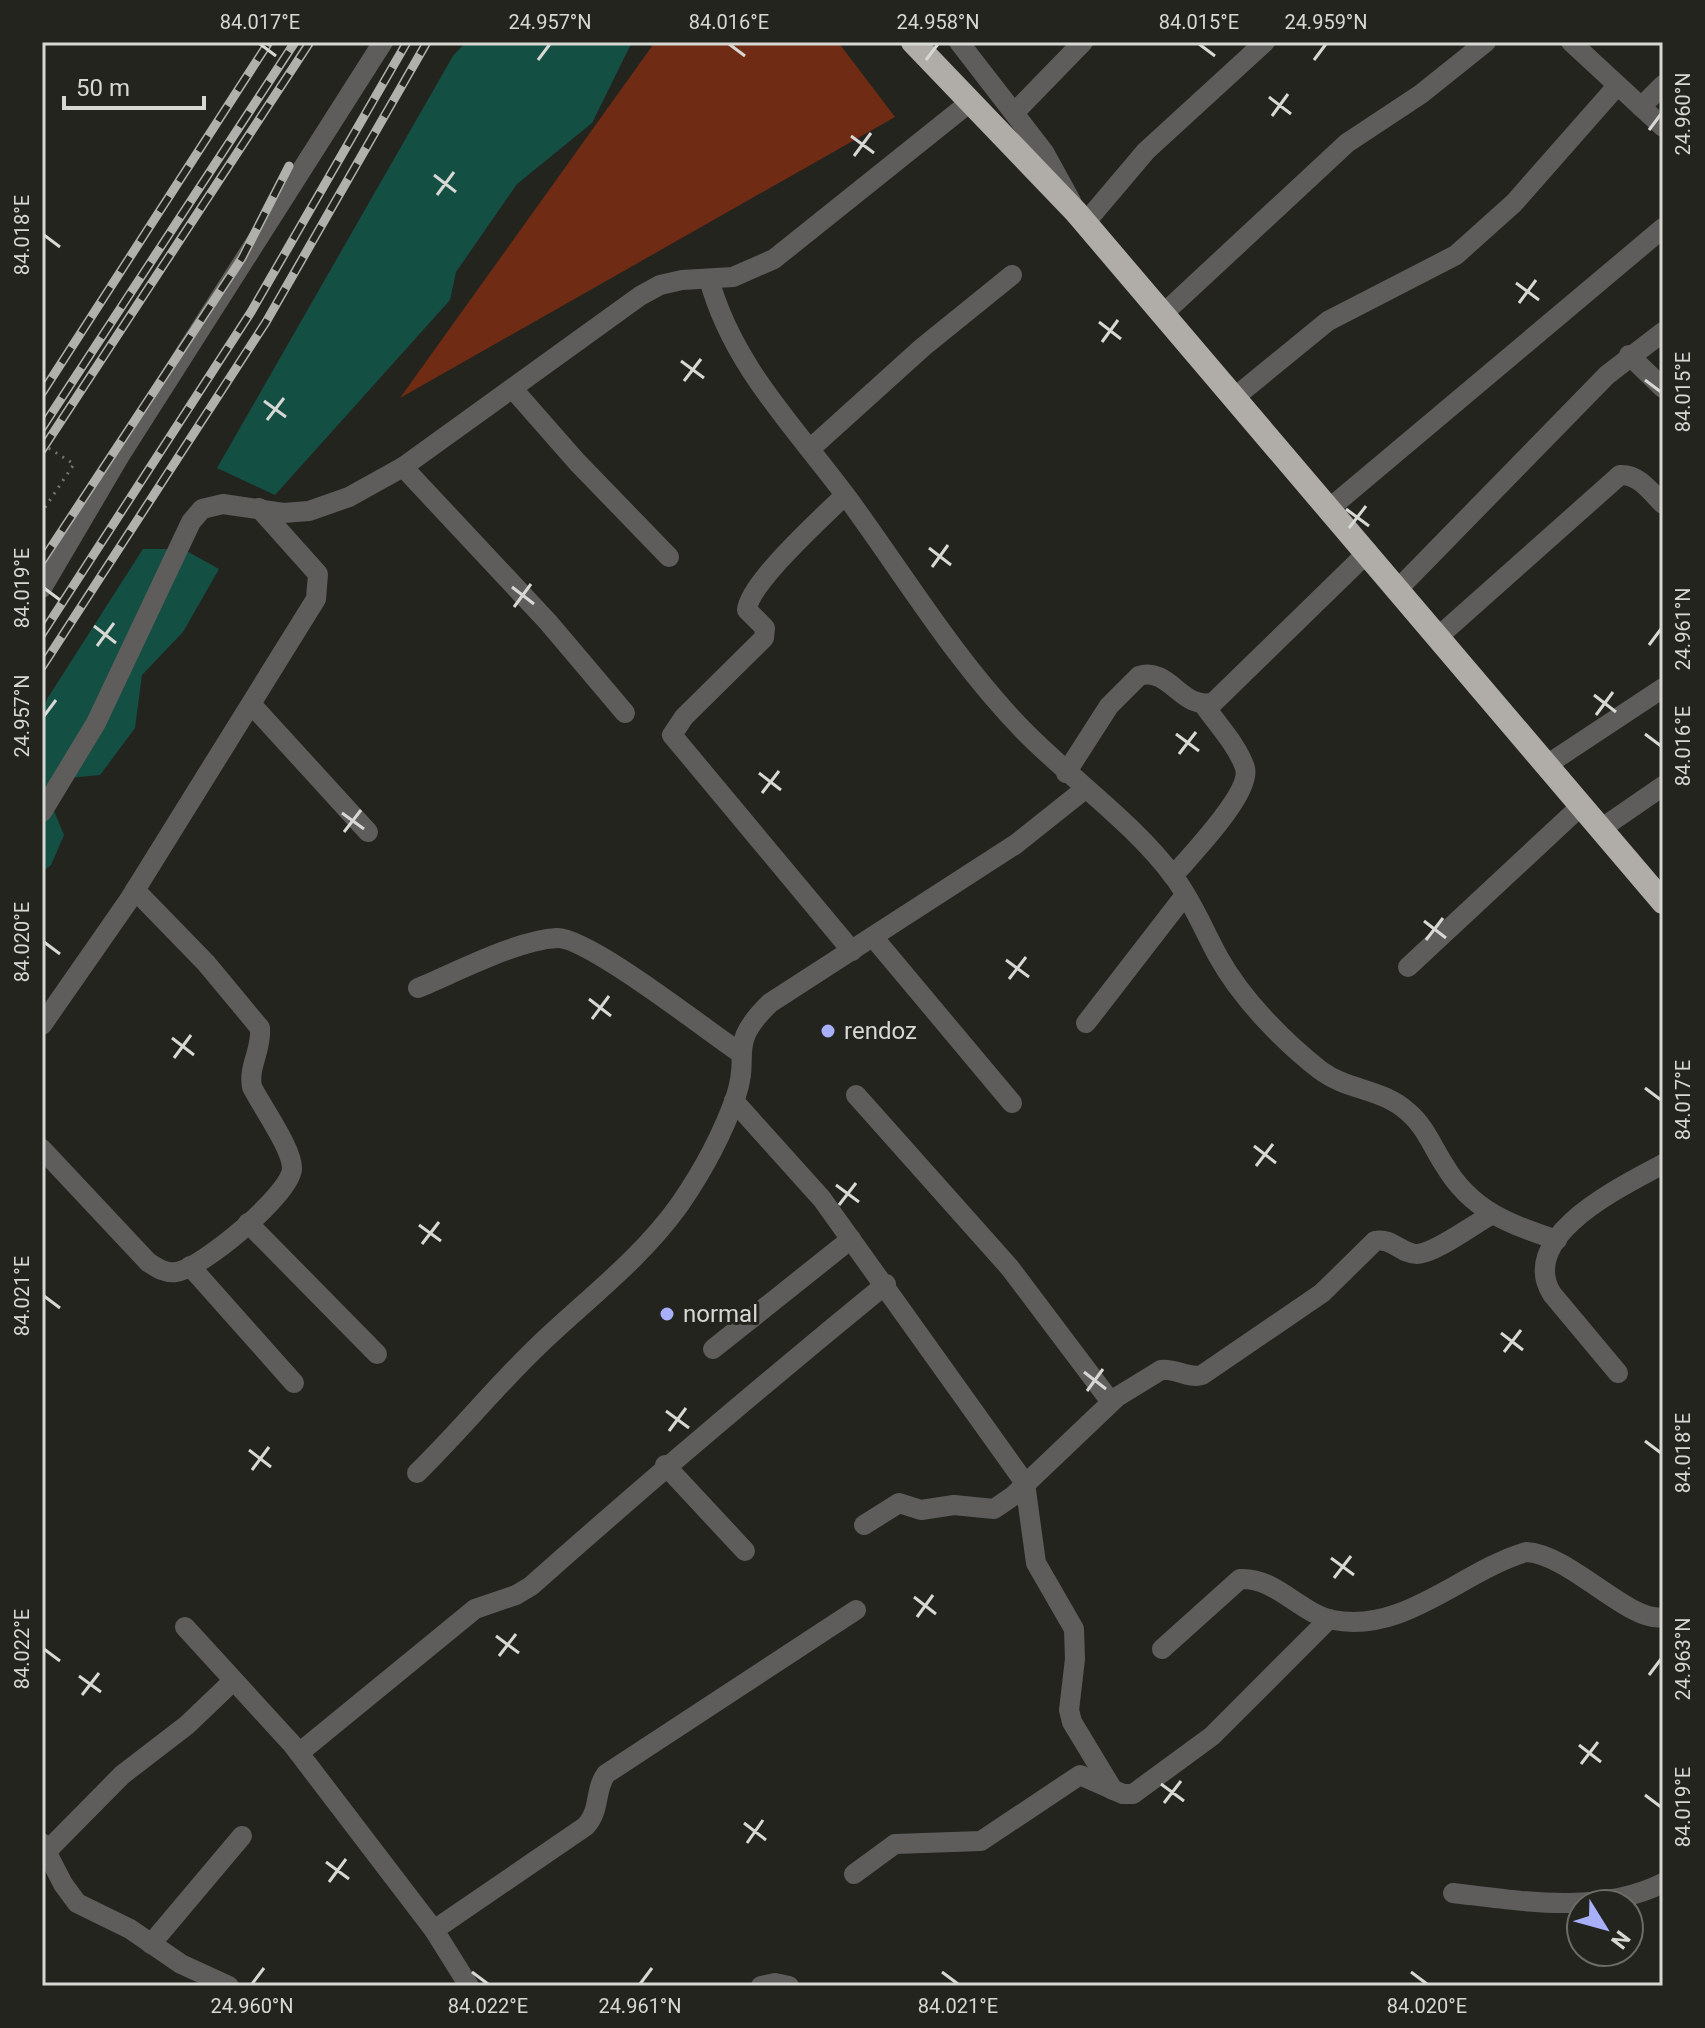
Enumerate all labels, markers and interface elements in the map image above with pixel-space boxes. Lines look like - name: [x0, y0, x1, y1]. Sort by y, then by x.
- text: 84.017°E: [220, 10, 300, 34]
- text: 24.957°N: [508, 10, 592, 34]
- text: 84.016°E: [689, 10, 769, 34]
- text: 24.958°N: [896, 10, 980, 34]
- text: 84.015°E: [1159, 10, 1239, 34]
- text: 24.959°N: [1284, 10, 1368, 34]
- scale bar: [64, 60, 204, 110]
- text: 24.960°N: [1671, 72, 1695, 156]
- text: 50 m: [76, 74, 130, 102]
- text: 84.018°E: [10, 195, 34, 275]
- text: 84.015°E: [1671, 352, 1695, 432]
- text: 84.019°E: [10, 548, 34, 628]
- text: 24.961°N: [1671, 587, 1695, 671]
- text: 24.957°N: [10, 674, 34, 758]
- text: 84.016°E: [1671, 706, 1695, 786]
- text: 84.020°E: [10, 902, 34, 982]
- place label: rendoz: [844, 1017, 917, 1045]
- marker: rendoz: [819, 1022, 837, 1040]
- text: 84.017°E: [1671, 1060, 1695, 1140]
- text: 84.021°E: [10, 1256, 34, 1336]
- place label: normal: [683, 1300, 758, 1328]
- marker: normal: [658, 1305, 676, 1323]
- text: 84.018°E: [1671, 1413, 1695, 1493]
- text: 84.022°E: [10, 1609, 34, 1689]
- text: 24.963°N: [1671, 1617, 1695, 1701]
- text: 84.019°E: [1671, 1767, 1695, 1847]
- north arrow: [1565, 1888, 1645, 1968]
- text: N: [1606, 1926, 1635, 1953]
- text: 24.960°N: [210, 1994, 294, 2018]
- text: 84.022°E: [448, 1994, 528, 2018]
- text: 24.961°N: [598, 1994, 682, 2018]
- text: 84.021°E: [918, 1994, 998, 2018]
- text: 84.020°E: [1387, 1994, 1467, 2018]

